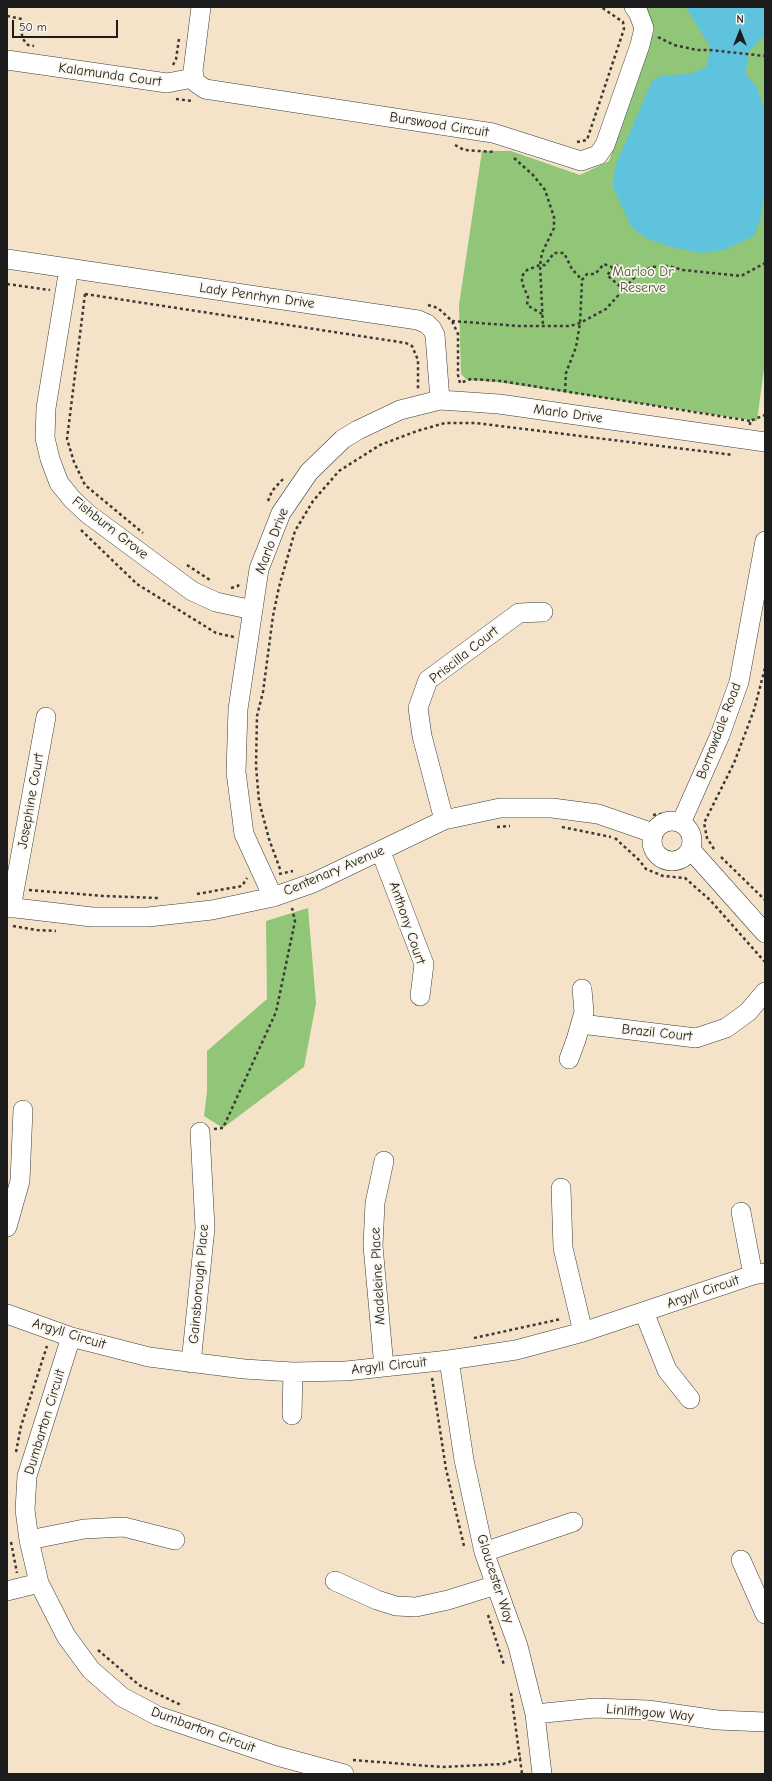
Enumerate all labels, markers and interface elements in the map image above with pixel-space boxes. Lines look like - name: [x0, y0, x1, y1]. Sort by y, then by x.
- scale bar: [14, 12, 120, 38]
- north arrow: [720, 12, 760, 52]
- text: N: [736, 13, 744, 26]
- text: 50 m: [19, 20, 47, 34]
- street label: Kalamunda Court: [57, 59, 163, 91]
- street label: Burswood Circuit: [388, 109, 490, 141]
- park label: Marloo Dr Reserve: [612, 264, 674, 296]
- street label: Lady Penrhyn Drive: [198, 280, 316, 312]
- street label: Marlo Drive: [532, 401, 604, 427]
- street label: Fishburn Grove: [68, 493, 152, 563]
- street label: Marlo Drive: [252, 505, 292, 577]
- street label: Priscilla Court: [426, 623, 502, 687]
- street label: Borrowdale Road: [693, 680, 745, 782]
- street label: Josephine Court: [14, 752, 48, 850]
- street label: Centenary Avenue: [281, 842, 387, 900]
- street label: Anthony Court: [385, 880, 429, 966]
- street label: Brazil Court: [621, 1021, 693, 1045]
- street label: Gainsborough Place: [185, 1223, 213, 1345]
- street label: Madeleine Place: [367, 1227, 389, 1325]
- street label: Argyll Circuit: [664, 1272, 742, 1312]
- street label: Argyll Circuit: [30, 1315, 108, 1353]
- street label: Argyll Circuit: [350, 1354, 428, 1378]
- street label: Dumbarton Circuit: [21, 1367, 69, 1477]
- street label: Gloucester Way: [473, 1532, 517, 1626]
- street label: Linlithgow Way: [605, 1701, 695, 1725]
- street label: Dumbarton Circuit: [149, 1703, 257, 1757]

